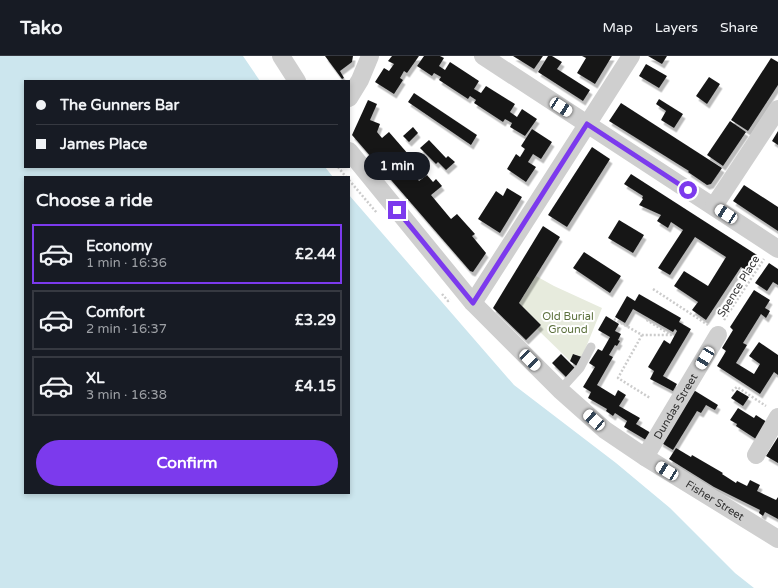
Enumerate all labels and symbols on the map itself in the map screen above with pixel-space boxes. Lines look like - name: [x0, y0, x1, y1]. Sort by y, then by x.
- car: [548, 95, 574, 119]
- callout: 1 min: [364, 152, 430, 180]
- route start: [679, 181, 697, 199]
- route end: [388, 201, 406, 219]
- car: [713, 202, 739, 226]
- street label: Spence Place: [714, 253, 762, 319]
- park label: Old Burial Ground: [542, 310, 594, 336]
- car: [694, 345, 716, 371]
- car: [517, 347, 543, 373]
- street label: Dundas Street: [651, 371, 700, 442]
- car: [581, 408, 607, 432]
- car: [654, 460, 680, 482]
- street label: Fisher Street: [683, 478, 746, 524]

